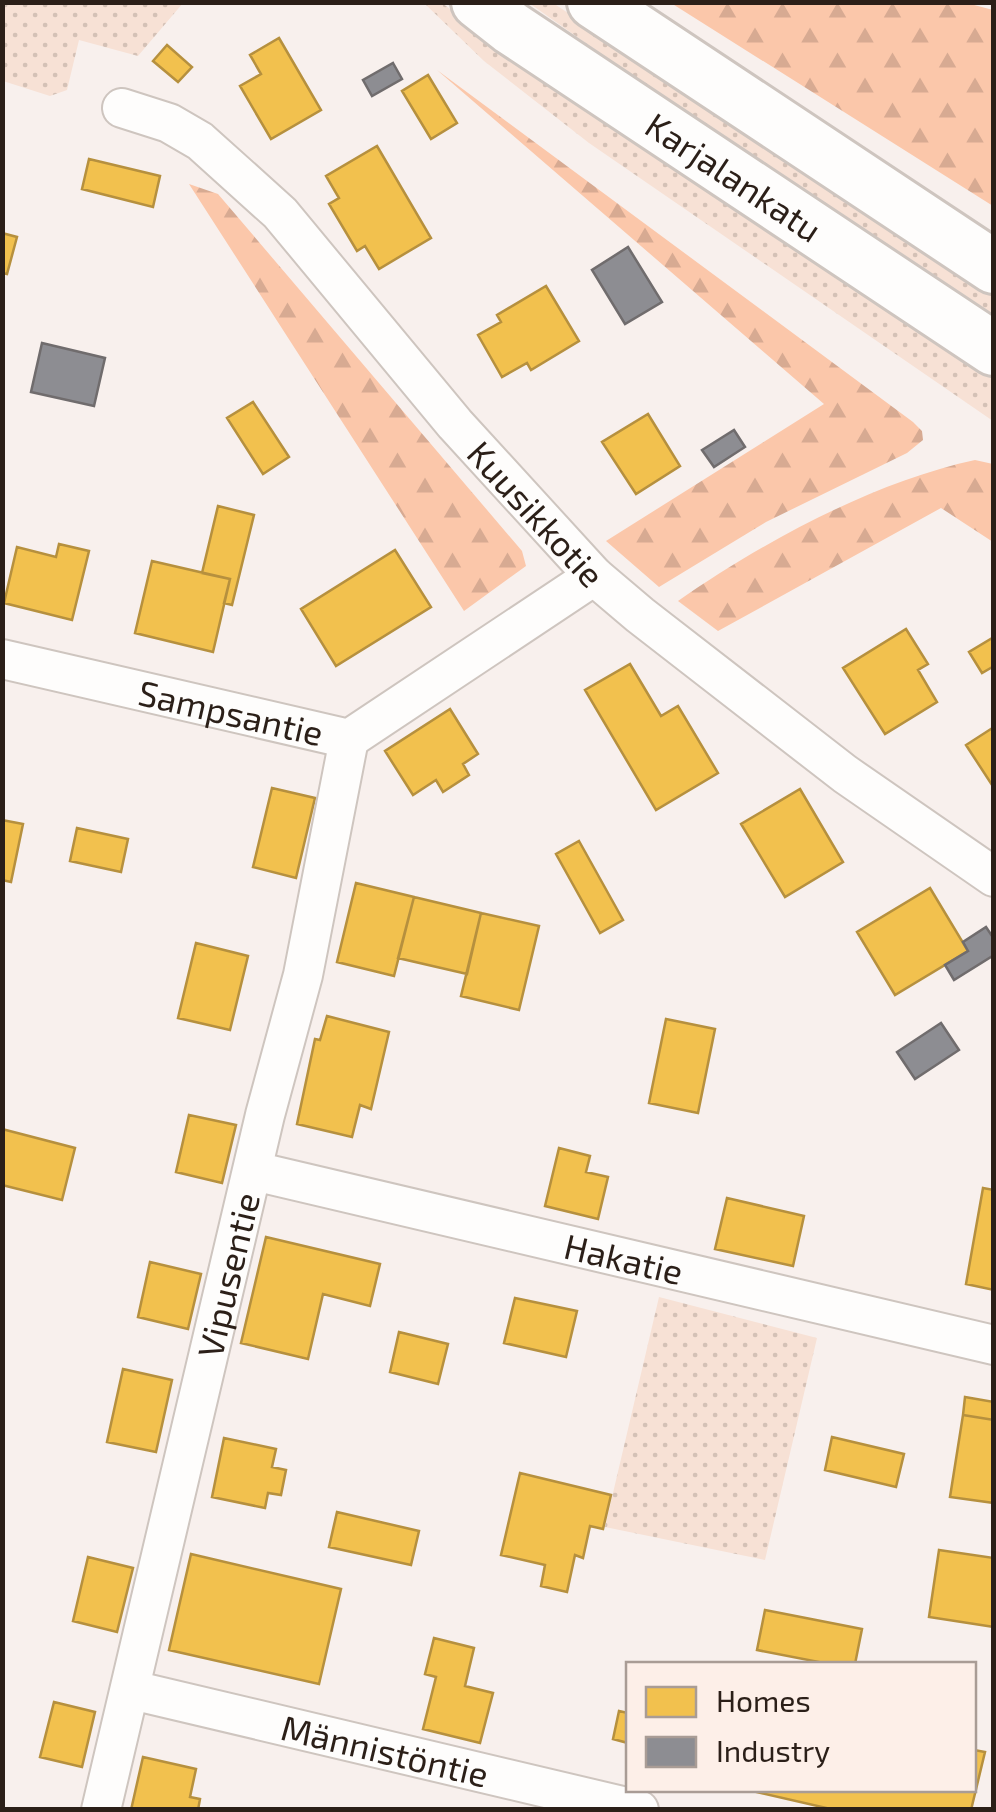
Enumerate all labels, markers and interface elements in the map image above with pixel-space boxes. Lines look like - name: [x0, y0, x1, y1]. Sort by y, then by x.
- street label: Karjalankatu: [638, 103, 830, 250]
- street label: Kuusikkotie: [460, 432, 614, 595]
- street label: Sampsantie: [135, 670, 327, 753]
- street label: Vipusentie: [188, 1188, 267, 1361]
- street label: Hakatie: [560, 1224, 687, 1292]
- legend: [626, 1662, 976, 1792]
- text: Homes: [716, 1682, 811, 1718]
- street label: Männistöntie: [277, 1705, 493, 1795]
- text: Industry: [716, 1732, 830, 1768]

